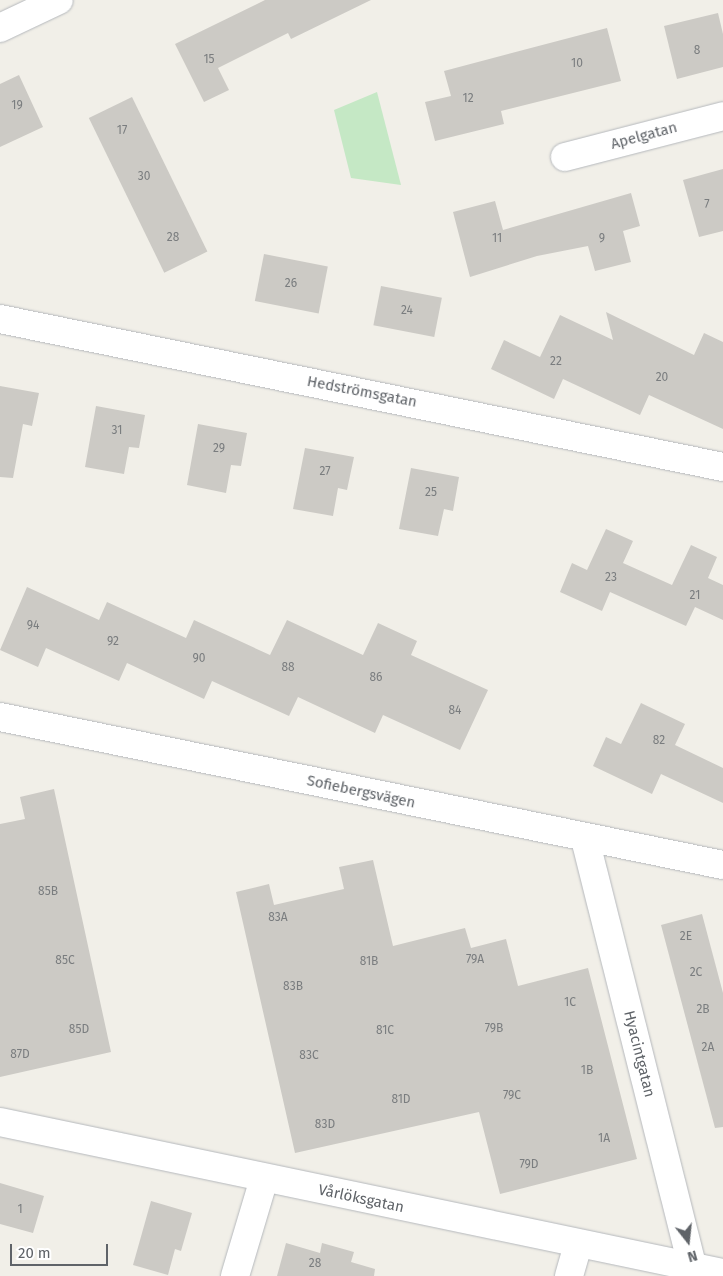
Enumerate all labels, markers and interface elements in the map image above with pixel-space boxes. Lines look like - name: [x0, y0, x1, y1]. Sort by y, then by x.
- house number: 8: [694, 44, 700, 58]
- house number: 15: [203, 53, 215, 67]
- house number: 10: [571, 57, 583, 71]
- house number: 12: [462, 92, 474, 106]
- house number: 19: [11, 99, 23, 113]
- street label: Apelgatan: [609, 119, 679, 153]
- house number: 17: [117, 124, 127, 138]
- house number: 30: [138, 170, 150, 184]
- house number: 7: [704, 198, 710, 212]
- house number: 28: [167, 231, 179, 245]
- house number: 11: [492, 232, 502, 246]
- house number: 9: [599, 232, 605, 246]
- house number: 26: [285, 277, 297, 291]
- house number: 24: [401, 304, 413, 318]
- house number: 22: [550, 355, 562, 369]
- house number: 20: [656, 371, 668, 385]
- street label: Hedströmsgatan: [305, 373, 419, 411]
- house number: 31: [112, 424, 122, 438]
- house number: 29: [213, 442, 225, 456]
- house number: 27: [319, 465, 331, 479]
- house number: 25: [425, 486, 437, 500]
- house number: 23: [605, 571, 617, 585]
- house number: 21: [690, 589, 700, 603]
- house number: 94: [27, 619, 39, 633]
- house number: 92: [107, 635, 119, 649]
- house number: 90: [193, 652, 205, 666]
- house number: 88: [281, 661, 295, 675]
- house number: 86: [369, 671, 383, 685]
- house number: 84: [449, 704, 461, 718]
- house number: 82: [653, 734, 665, 748]
- street label: Sofiebergsvägen: [305, 772, 417, 812]
- house number: 85B: [38, 885, 58, 899]
- house number: 83A: [268, 911, 288, 925]
- house number: 2E: [680, 930, 692, 944]
- house number: 79A: [466, 953, 484, 967]
- house number: 85C: [55, 954, 75, 968]
- house number: 81B: [360, 955, 378, 969]
- house number: 2C: [690, 966, 702, 980]
- house number: 83B: [283, 980, 303, 994]
- house number: 1C: [564, 996, 576, 1010]
- house number: 2B: [696, 1003, 710, 1017]
- street label: Hyacintgatan: [620, 1009, 658, 1099]
- house number: 79B: [485, 1022, 503, 1036]
- house number: 85D: [69, 1023, 89, 1037]
- house number: 81C: [376, 1024, 394, 1038]
- house number: 2A: [702, 1041, 714, 1055]
- house number: 87D: [10, 1048, 30, 1062]
- house number: 83C: [299, 1049, 319, 1063]
- house number: 1B: [581, 1064, 593, 1078]
- house number: 79C: [503, 1089, 521, 1103]
- house number: 81D: [391, 1093, 411, 1107]
- house number: 83D: [315, 1118, 335, 1132]
- house number: 1A: [598, 1132, 610, 1146]
- house number: 79D: [519, 1158, 539, 1172]
- street label: Vårlöksgatan: [316, 1181, 406, 1217]
- house number: 1: [17, 1203, 23, 1217]
- north arrow: [663, 1216, 713, 1266]
- scale bar: [12, 1234, 110, 1266]
- text: 20 m: [18, 1244, 51, 1262]
- text: N: [685, 1246, 699, 1265]
- house number: 28: [309, 1257, 321, 1271]

